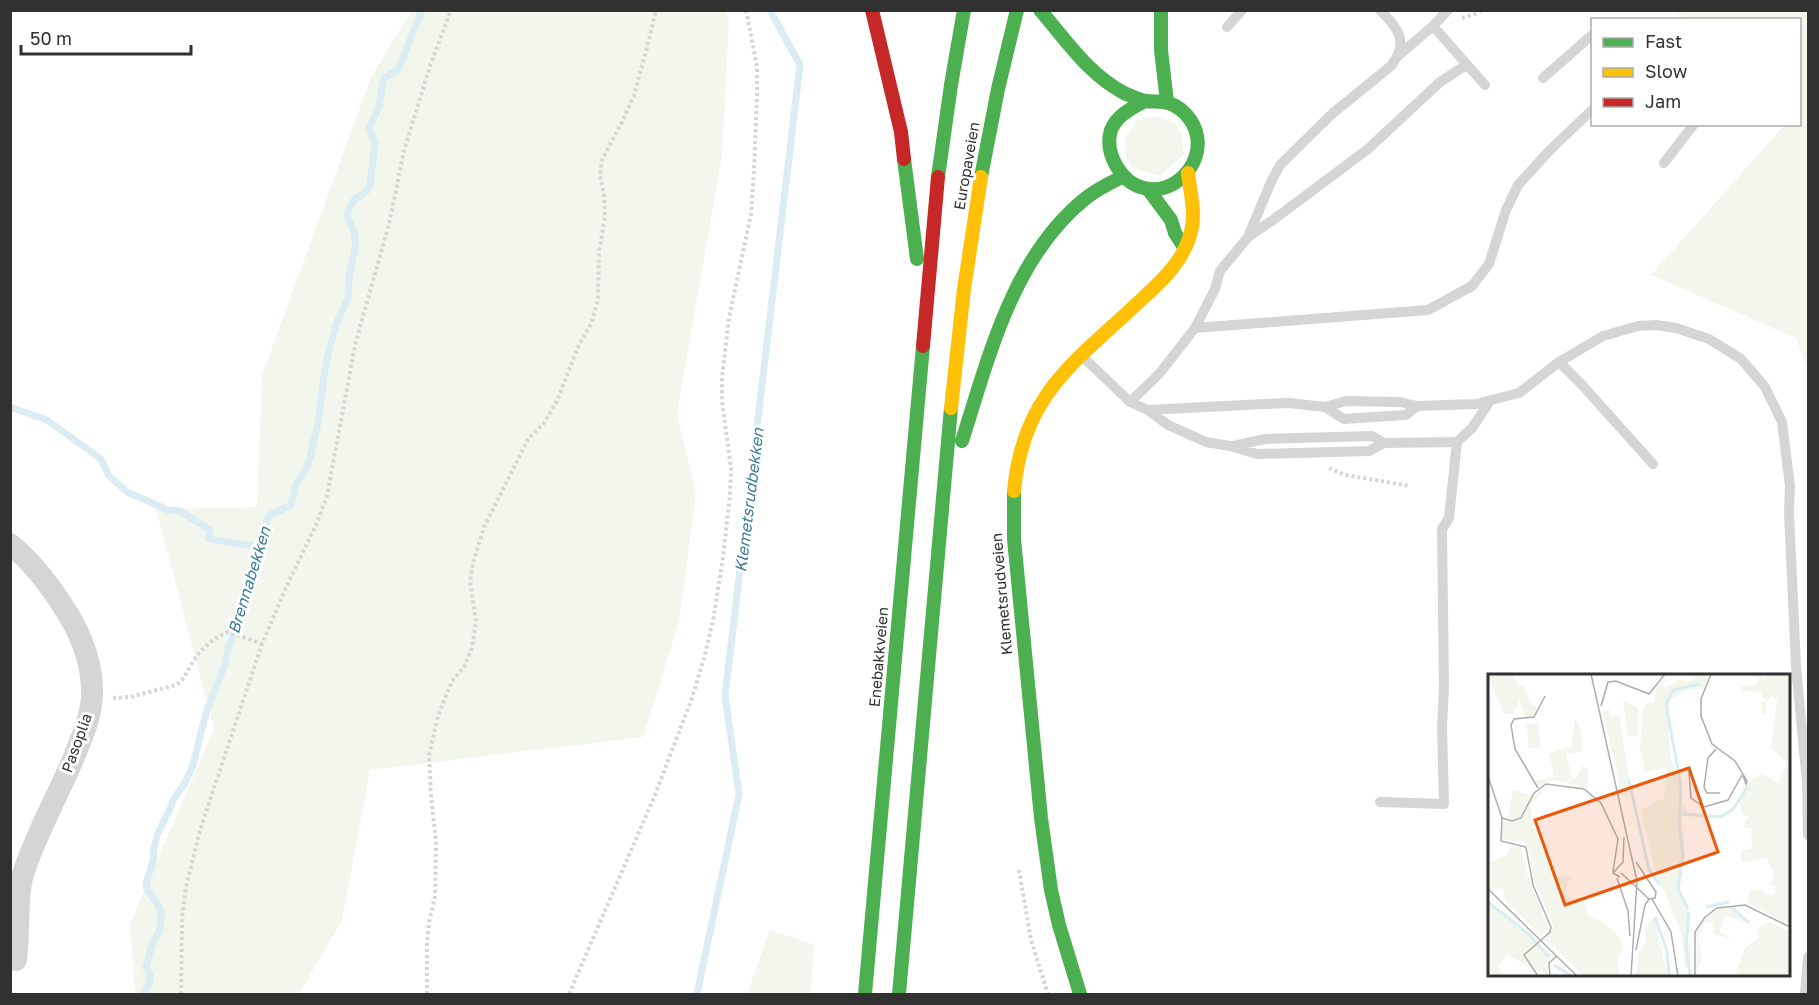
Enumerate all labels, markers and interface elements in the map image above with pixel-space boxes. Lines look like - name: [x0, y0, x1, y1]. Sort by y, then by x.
- scale bar: [21, 18, 190, 56]
- legend: [1591, 18, 1801, 126]
- text: 50 m: [30, 27, 72, 49]
- text: Fast: [1645, 30, 1682, 52]
- text: Slow: [1645, 60, 1688, 82]
- text: Jam: [1645, 90, 1681, 112]
- street label: Europaveien: [949, 120, 983, 211]
- water label: Klemetsrudbekken: [730, 426, 768, 573]
- water label: Brennabekken: [223, 523, 275, 636]
- street label: Klemetsrudveien: [987, 532, 1015, 656]
- street label: Enebakkveien: [865, 606, 891, 708]
- inset map: [1488, 674, 1789, 975]
- street label: Pasoplia: [57, 711, 95, 775]

